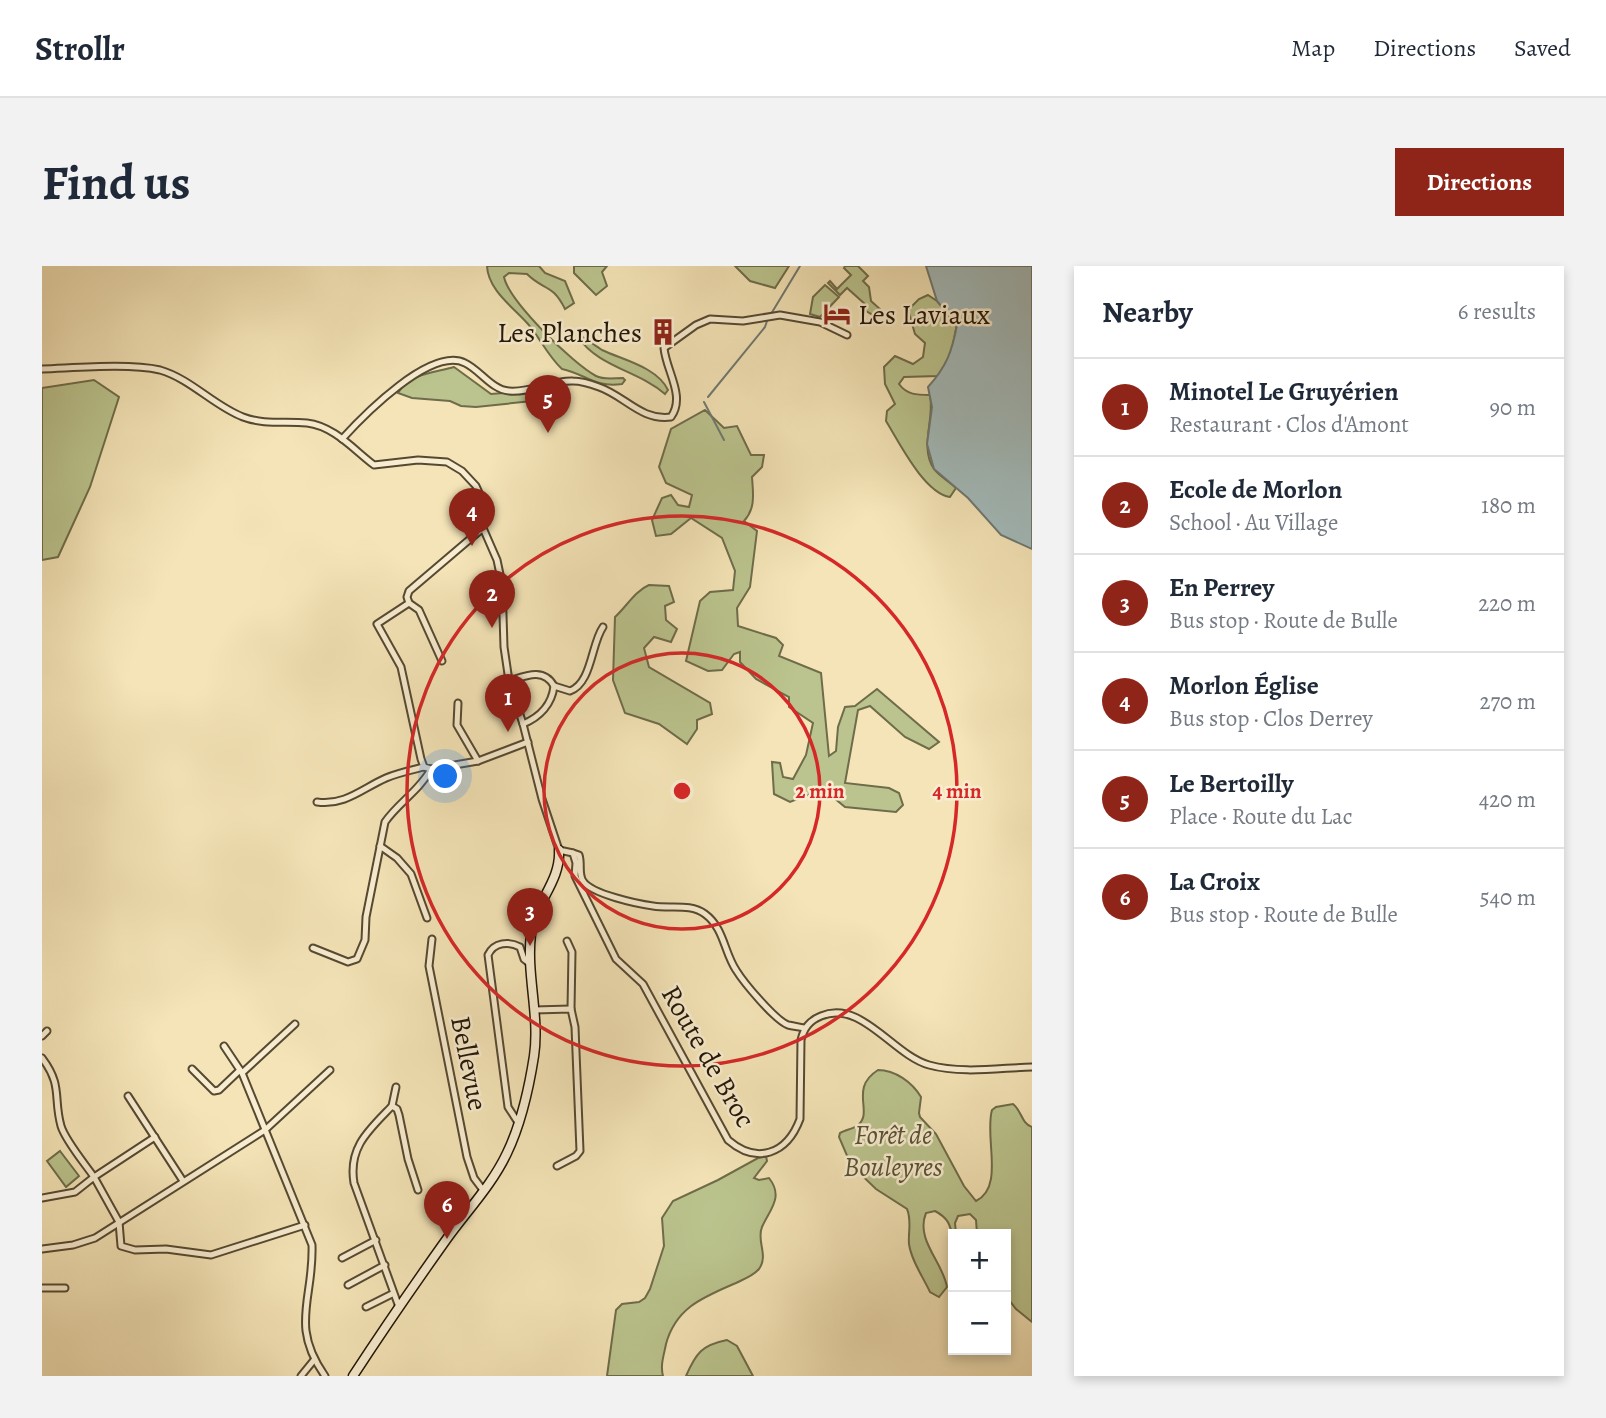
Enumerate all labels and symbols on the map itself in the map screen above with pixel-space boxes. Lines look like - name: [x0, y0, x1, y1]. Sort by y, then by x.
- place label: Les Laviaux: [858, 296, 991, 334]
- hotel icon: Les Laviaux: [822, 299, 852, 329]
- place label: Les Planches: [497, 314, 642, 352]
- building icon: Les Planches: [648, 317, 678, 347]
- pin: 5: [525, 375, 571, 433]
- pin: 4: [449, 488, 495, 546]
- pin: 2: [469, 570, 515, 628]
- pin: 1: [485, 674, 531, 732]
- your location: [428, 759, 462, 793]
- text: 2 min: [795, 777, 845, 805]
- text: 4 min: [932, 777, 982, 805]
- centre of rings: [670, 779, 694, 803]
- pin: 3: [507, 888, 553, 946]
- street label: Route de Broc: [652, 978, 764, 1135]
- street label: Bellevue: [441, 1013, 497, 1114]
- park label: Forêt de Bouleyres: [843, 1116, 943, 1186]
- pin: 6: [424, 1181, 470, 1239]

